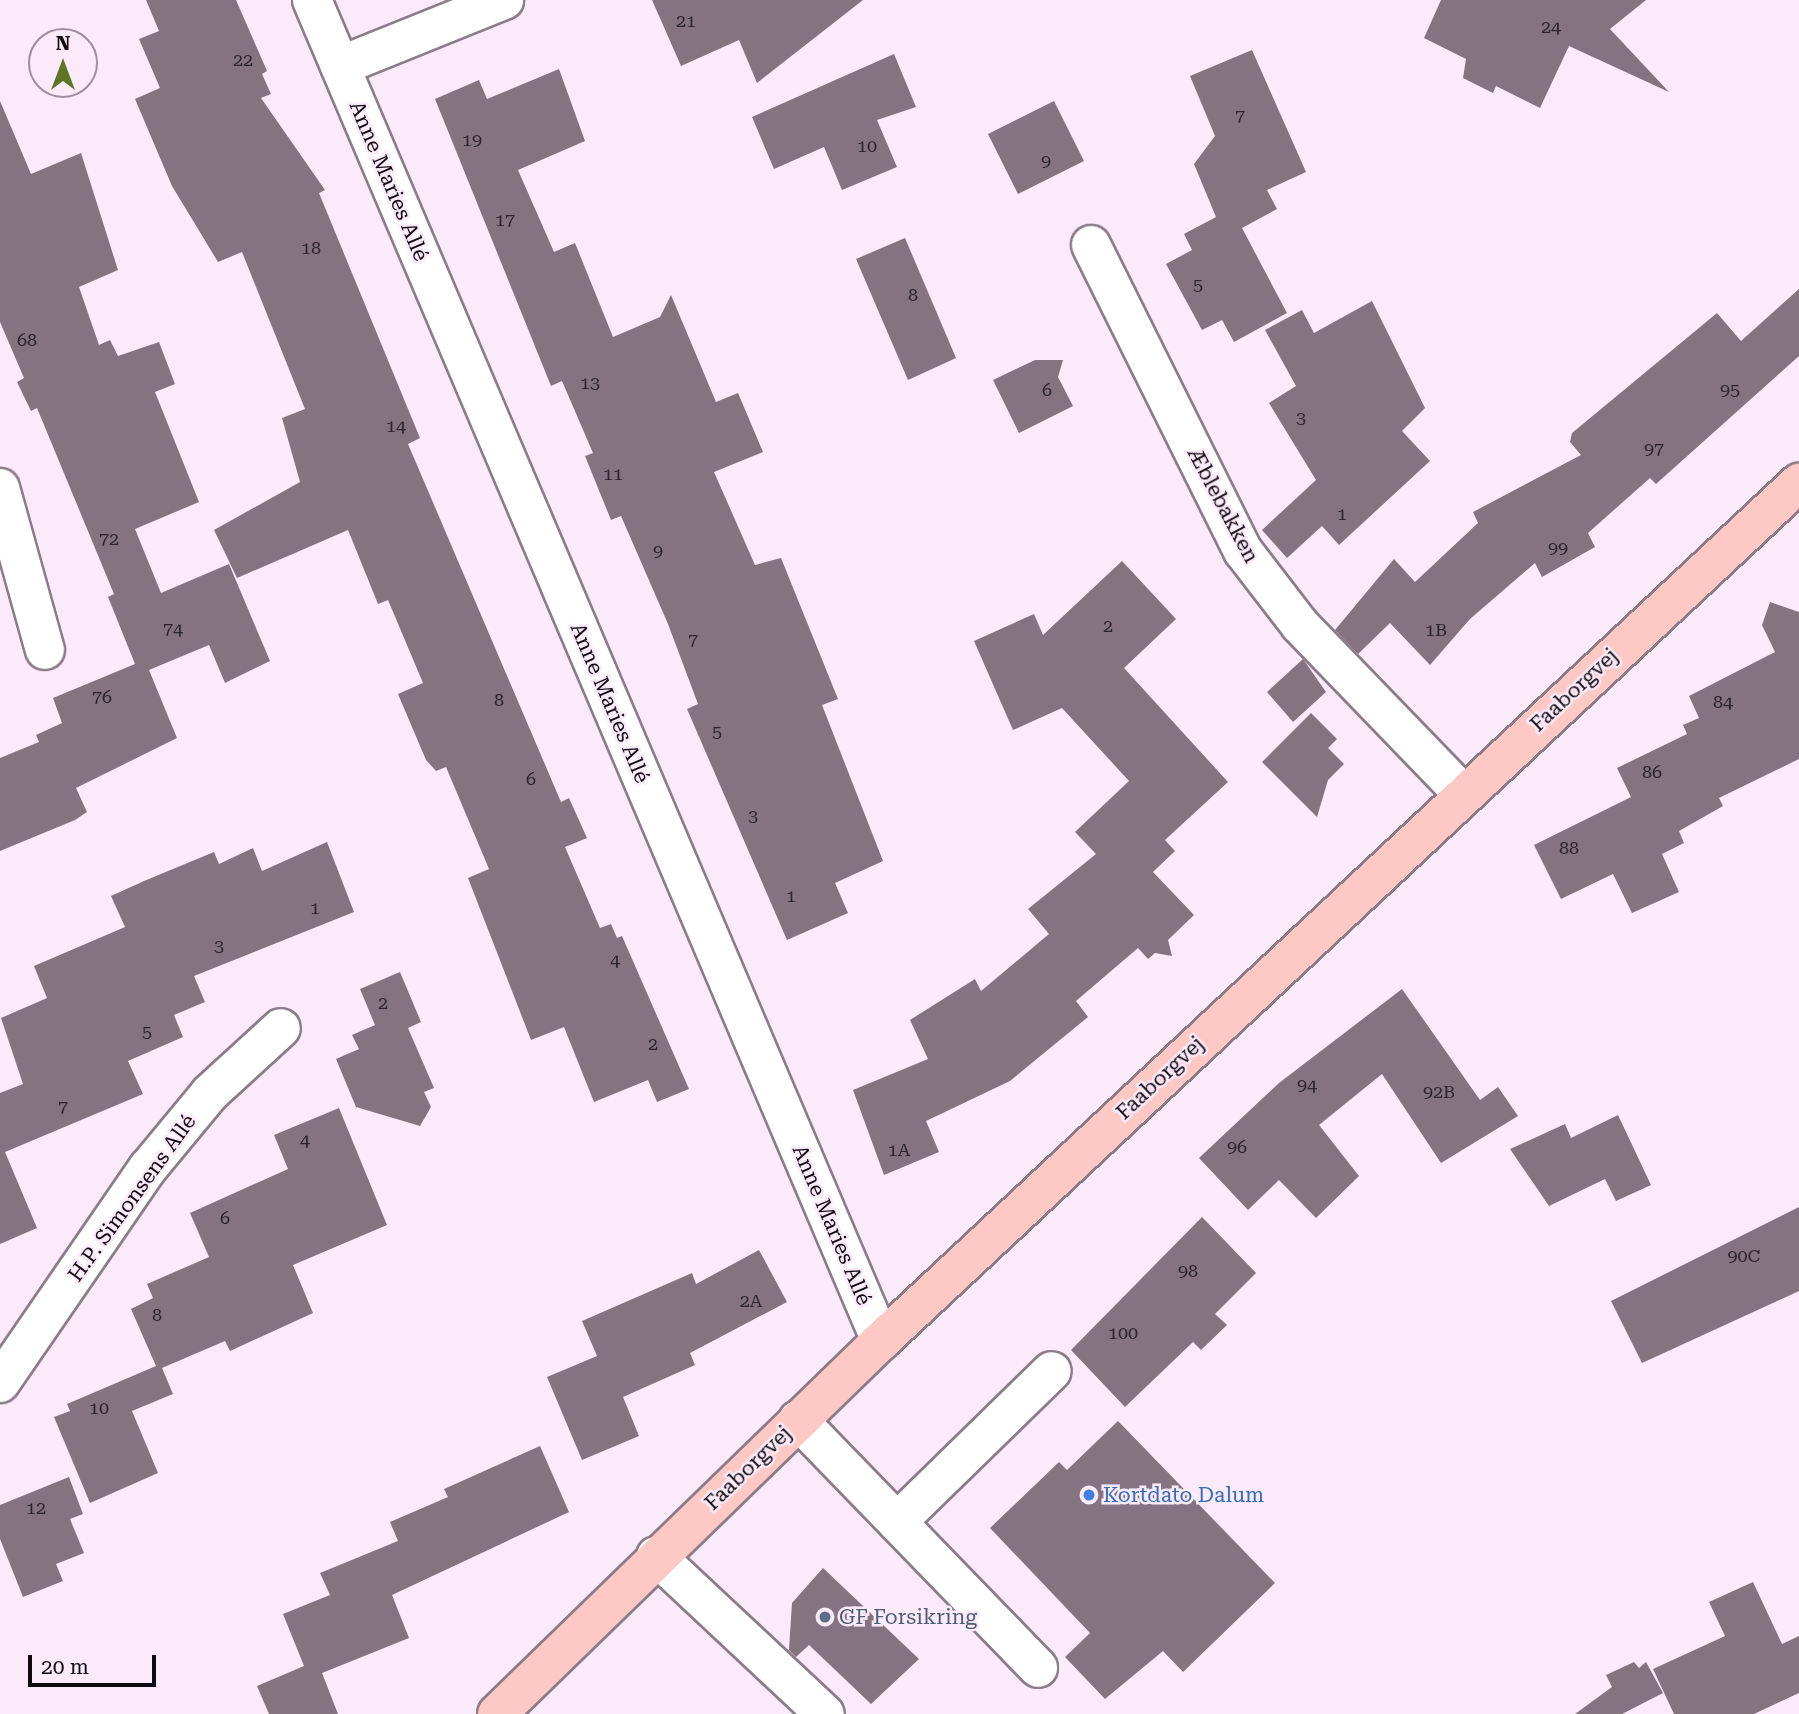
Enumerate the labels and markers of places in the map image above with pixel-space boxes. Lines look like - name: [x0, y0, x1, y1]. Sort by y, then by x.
- place label: Kortdato Dalum: [1103, 1482, 1264, 1508]
- marker: Kortdato Dalum: [1081, 1487, 1097, 1503]
- place label: GF Forsikring: [839, 1604, 977, 1630]
- marker: GF Forsikring: [817, 1609, 833, 1625]

